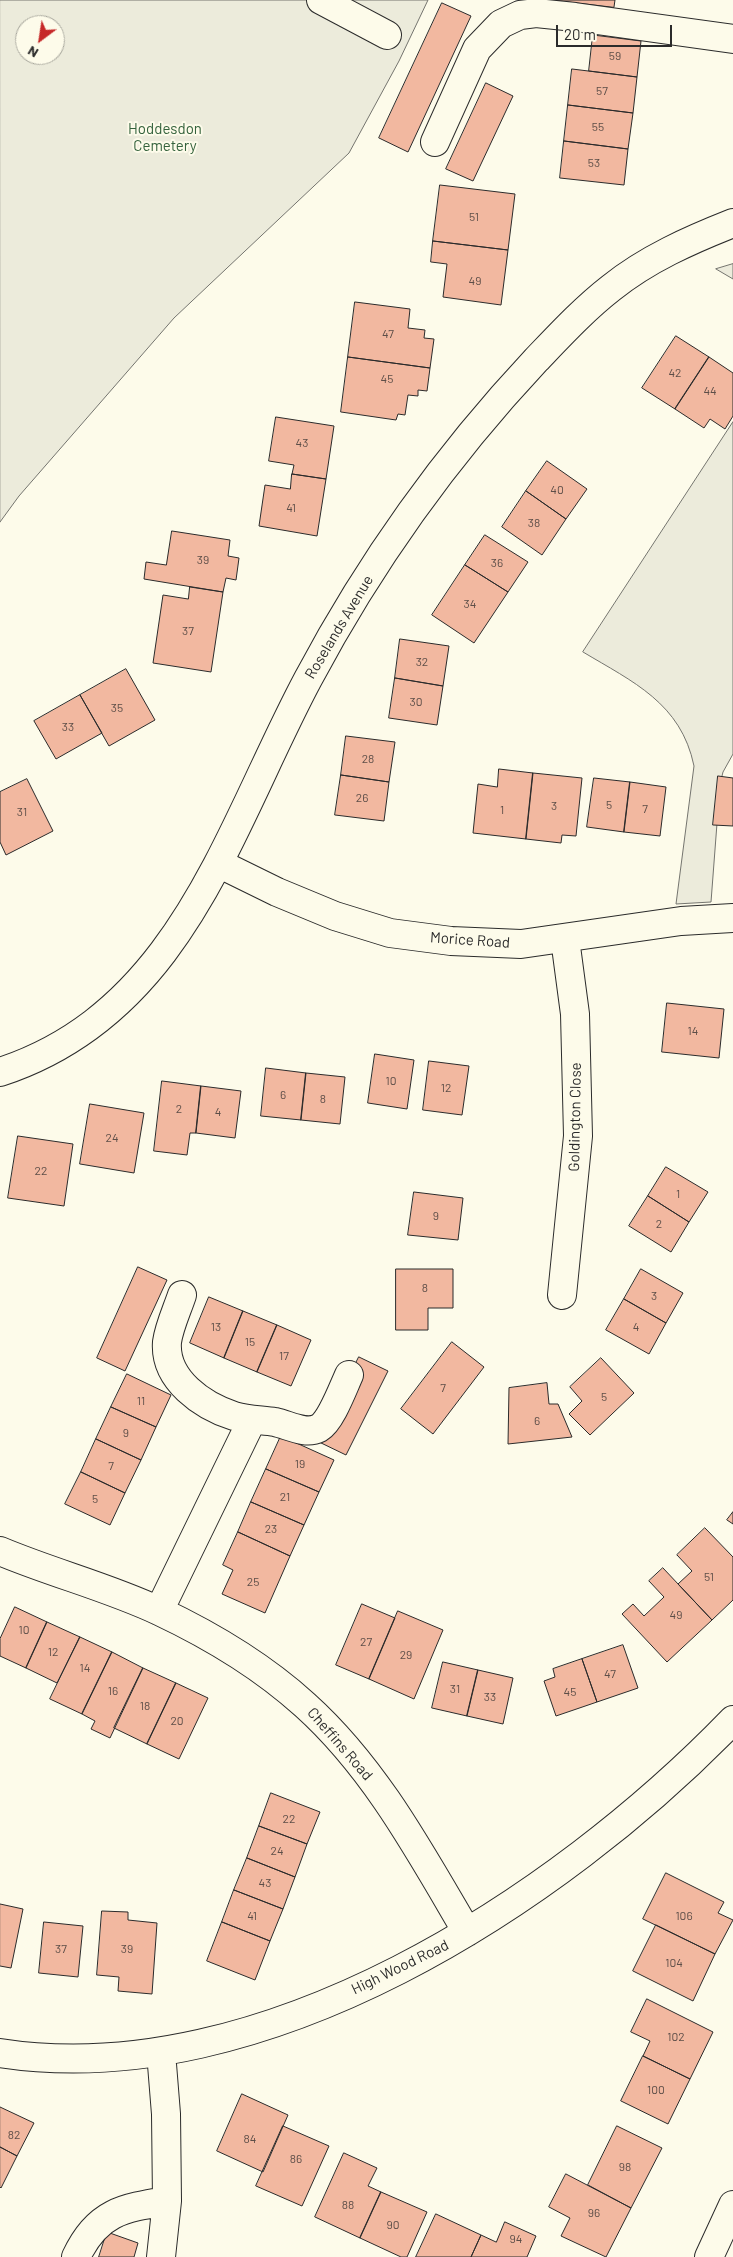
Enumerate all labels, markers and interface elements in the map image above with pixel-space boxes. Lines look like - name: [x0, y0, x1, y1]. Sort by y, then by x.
- north arrow: [15, 15, 65, 65]
- scale bar: [558, 15, 674, 47]
- text: 20 m: [564, 25, 596, 43]
- text: N: [24, 43, 41, 62]
- house number: 59: [609, 49, 621, 63]
- house number: 57: [596, 84, 608, 98]
- park label: Hoddesdon Cemetery: [128, 120, 202, 155]
- house number: 55: [592, 120, 604, 134]
- house number: 53: [588, 156, 600, 170]
- house number: 51: [469, 210, 479, 224]
- house number: 49: [469, 274, 481, 288]
- house number: 47: [382, 327, 394, 341]
- house number: 42: [668, 366, 682, 380]
- house number: 45: [381, 372, 393, 386]
- house number: 44: [703, 384, 717, 398]
- house number: 43: [296, 436, 308, 450]
- house number: 40: [550, 483, 564, 497]
- house number: 41: [286, 501, 296, 515]
- house number: 38: [528, 516, 540, 530]
- house number: 39: [197, 553, 209, 567]
- house number: 36: [491, 556, 503, 570]
- street label: Roselands Avenue: [301, 572, 377, 682]
- house number: 34: [464, 597, 476, 611]
- house number: 37: [182, 624, 194, 638]
- house number: 32: [416, 655, 428, 669]
- house number: 30: [410, 695, 422, 709]
- house number: 35: [111, 701, 123, 715]
- house number: 33: [62, 720, 74, 734]
- house number: 28: [362, 752, 374, 766]
- house number: 26: [356, 791, 368, 805]
- house number: 5: [606, 798, 612, 812]
- house number: 3: [551, 799, 557, 813]
- house number: 7: [642, 802, 648, 816]
- house number: 1: [500, 803, 504, 817]
- house number: 31: [17, 805, 27, 819]
- street label: Morice Road: [429, 928, 511, 952]
- house number: 14: [688, 1024, 698, 1038]
- street label: Goldington Close: [565, 1062, 585, 1172]
- house number: 10: [386, 1074, 396, 1088]
- house number: 12: [441, 1081, 451, 1095]
- house number: 6: [280, 1088, 286, 1102]
- house number: 8: [320, 1092, 326, 1106]
- house number: 2: [176, 1102, 182, 1116]
- house number: 4: [215, 1105, 221, 1119]
- house number: 24: [105, 1131, 119, 1145]
- house number: 22: [35, 1164, 47, 1178]
- house number: 1: [676, 1187, 680, 1201]
- house number: 9: [433, 1209, 439, 1223]
- house number: 2: [656, 1217, 662, 1231]
- house number: 8: [422, 1281, 428, 1295]
- house number: 3: [651, 1289, 657, 1303]
- house number: 13: [211, 1320, 221, 1334]
- house number: 4: [633, 1320, 639, 1334]
- house number: 15: [245, 1335, 255, 1349]
- house number: 17: [279, 1349, 289, 1363]
- house number: 7: [440, 1381, 446, 1395]
- house number: 5: [601, 1390, 607, 1404]
- house number: 11: [137, 1394, 145, 1408]
- house number: 6: [534, 1414, 540, 1428]
- house number: 9: [123, 1426, 129, 1440]
- house number: 19: [295, 1457, 305, 1471]
- house number: 7: [108, 1459, 114, 1473]
- house number: 21: [280, 1490, 290, 1504]
- house number: 5: [92, 1492, 98, 1506]
- house number: 23: [265, 1522, 277, 1536]
- house number: 51: [704, 1570, 714, 1584]
- house number: 25: [247, 1575, 259, 1589]
- house number: 49: [670, 1608, 682, 1622]
- house number: 10: [19, 1623, 29, 1637]
- house number: 27: [360, 1635, 372, 1649]
- house number: 12: [48, 1645, 58, 1659]
- house number: 29: [400, 1648, 412, 1662]
- house number: 14: [80, 1661, 90, 1675]
- house number: 47: [604, 1667, 616, 1681]
- house number: 31: [450, 1682, 460, 1696]
- house number: 16: [108, 1684, 118, 1698]
- house number: 45: [564, 1685, 576, 1699]
- house number: 33: [484, 1690, 496, 1704]
- house number: 18: [140, 1699, 150, 1713]
- street label: Cheffins Road: [304, 1704, 376, 1784]
- house number: 20: [170, 1714, 184, 1728]
- house number: 22: [283, 1812, 295, 1826]
- house number: 24: [270, 1844, 284, 1858]
- house number: 43: [259, 1876, 271, 1890]
- house number: 41: [247, 1909, 257, 1923]
- house number: 106: [675, 1909, 693, 1923]
- street label: High Wood Road: [348, 1936, 452, 1998]
- house number: 37: [55, 1942, 67, 1956]
- house number: 39: [121, 1942, 133, 1956]
- house number: 104: [665, 1956, 683, 1970]
- house number: 102: [667, 2030, 685, 2044]
- house number: 100: [647, 2083, 665, 2097]
- house number: 82: [8, 2128, 20, 2142]
- house number: 84: [244, 2132, 256, 2146]
- house number: 86: [290, 2152, 302, 2166]
- house number: 98: [619, 2160, 631, 2174]
- house number: 88: [342, 2198, 354, 2212]
- house number: 96: [588, 2206, 600, 2220]
- house number: 90: [386, 2218, 400, 2232]
- house number: 94: [510, 2232, 522, 2246]

